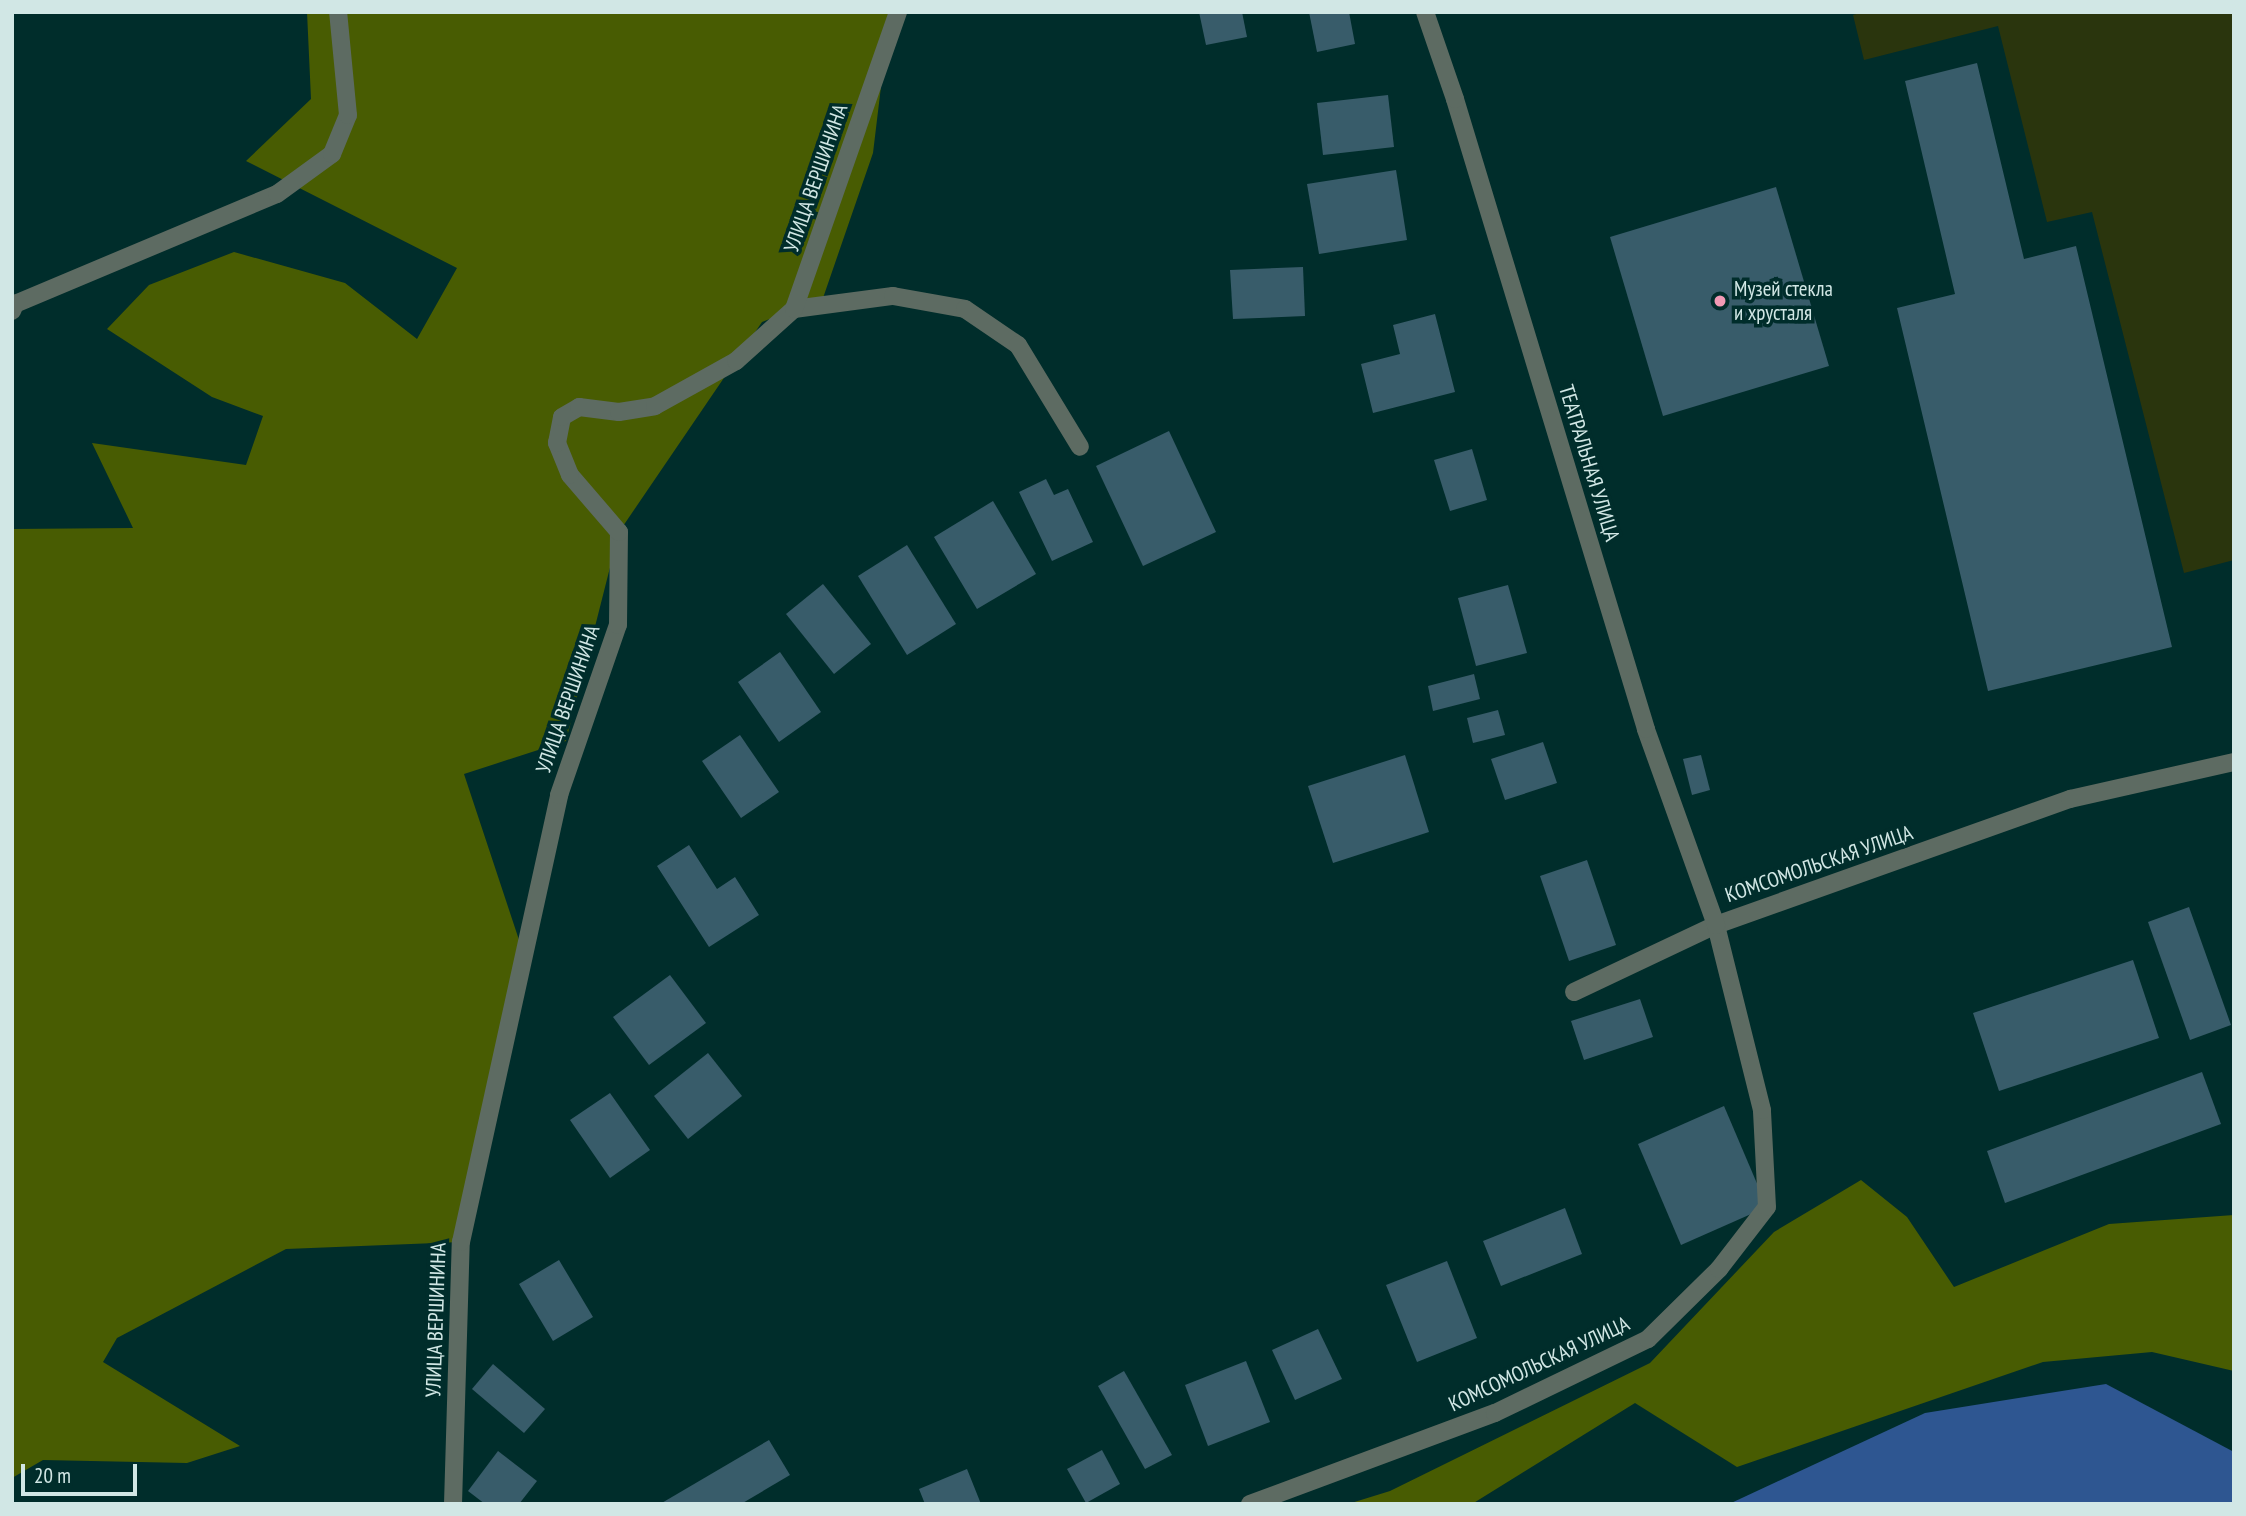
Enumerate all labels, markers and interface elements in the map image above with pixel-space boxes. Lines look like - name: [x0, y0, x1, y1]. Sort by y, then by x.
- street label: УЛИЦА ВЕРШИНИНА: [779, 100, 853, 256]
- place label: Музей стекла и хрусталя: [1734, 276, 1833, 326]
- marker: Музей стекла и хрусталя: [1712, 293, 1728, 309]
- street label: ТЕАТРАЛЬНАЯ УЛИЦА: [1553, 382, 1625, 544]
- street label: УЛИЦА ВЕРШИНИНА: [531, 621, 605, 777]
- street label: КОМСОМОЛЬСКАЯ УЛИЦА: [1722, 820, 1916, 908]
- street label: УЛИЦА ВЕРШИНИНА: [421, 1242, 451, 1398]
- street label: КОМСОМОЛЬСКАЯ УЛИЦА: [1444, 1311, 1634, 1417]
- scale bar: [24, 1450, 140, 1494]
- text: 20 m: [34, 1462, 71, 1489]

